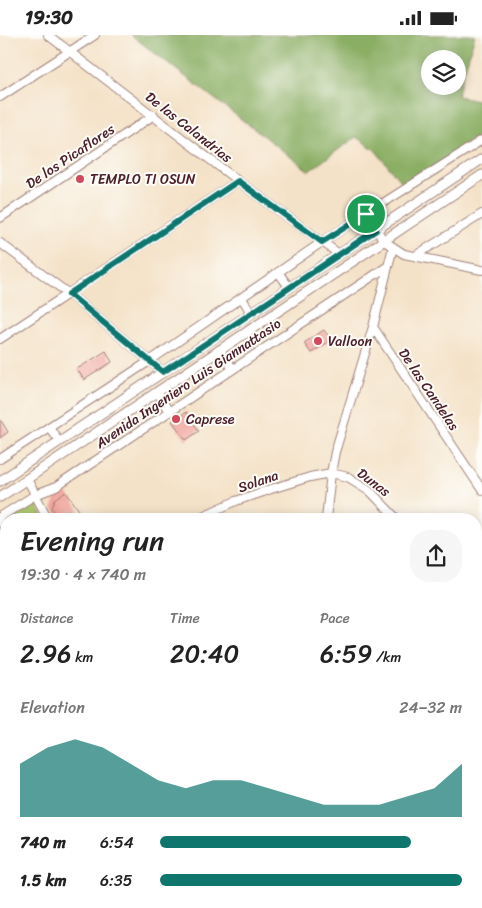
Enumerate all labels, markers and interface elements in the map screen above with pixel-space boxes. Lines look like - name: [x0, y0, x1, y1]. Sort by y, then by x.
- text: 19:30: [25, 1, 73, 34]
- map controls: [421, 50, 466, 95]
- button: layers: [421, 50, 466, 95]
- street label: De las Calandrias: [140, 85, 238, 170]
- street label: De los Picaflores: [21, 117, 120, 196]
- place label: TEMPLO TI OSUN: [90, 167, 196, 192]
- marker: TEMPLO TI OSUN: [74, 173, 86, 185]
- pin: [345, 193, 387, 235]
- icon: arrive: [352, 200, 380, 228]
- street label: Avenida Ingeniero Luis Giannattasio: [89, 312, 286, 456]
- place label: Valloon: [328, 329, 372, 354]
- marker: Valloon: [312, 335, 324, 347]
- street label: De las Candelas: [392, 343, 466, 436]
- place label: Caprese: [186, 407, 235, 432]
- marker: Caprese: [170, 413, 182, 425]
- street label: Dunas: [351, 461, 396, 504]
- street label: Solana: [234, 463, 282, 500]
- text: Evening run: [20, 516, 164, 565]
- button: share: [410, 530, 462, 582]
- text: 19:30 · 4 × 740 m: [20, 560, 146, 589]
- text: Distance: [20, 606, 73, 631]
- text: Time: [170, 606, 200, 631]
- text: Pace: [320, 606, 350, 631]
- text: 2.96: [20, 631, 72, 676]
- text: 20:40: [170, 631, 239, 676]
- text: 6:59: [320, 631, 372, 676]
- text: km: [72, 645, 93, 670]
- text: /km: [372, 645, 401, 670]
- text: Elevation: [20, 693, 85, 722]
- text: 24–32 m: [399, 693, 462, 722]
- text: 740 m: [20, 828, 66, 857]
- text: 6:54: [100, 828, 134, 857]
- text: 1.5 km: [20, 866, 66, 895]
- text: 6:35: [100, 866, 132, 895]

